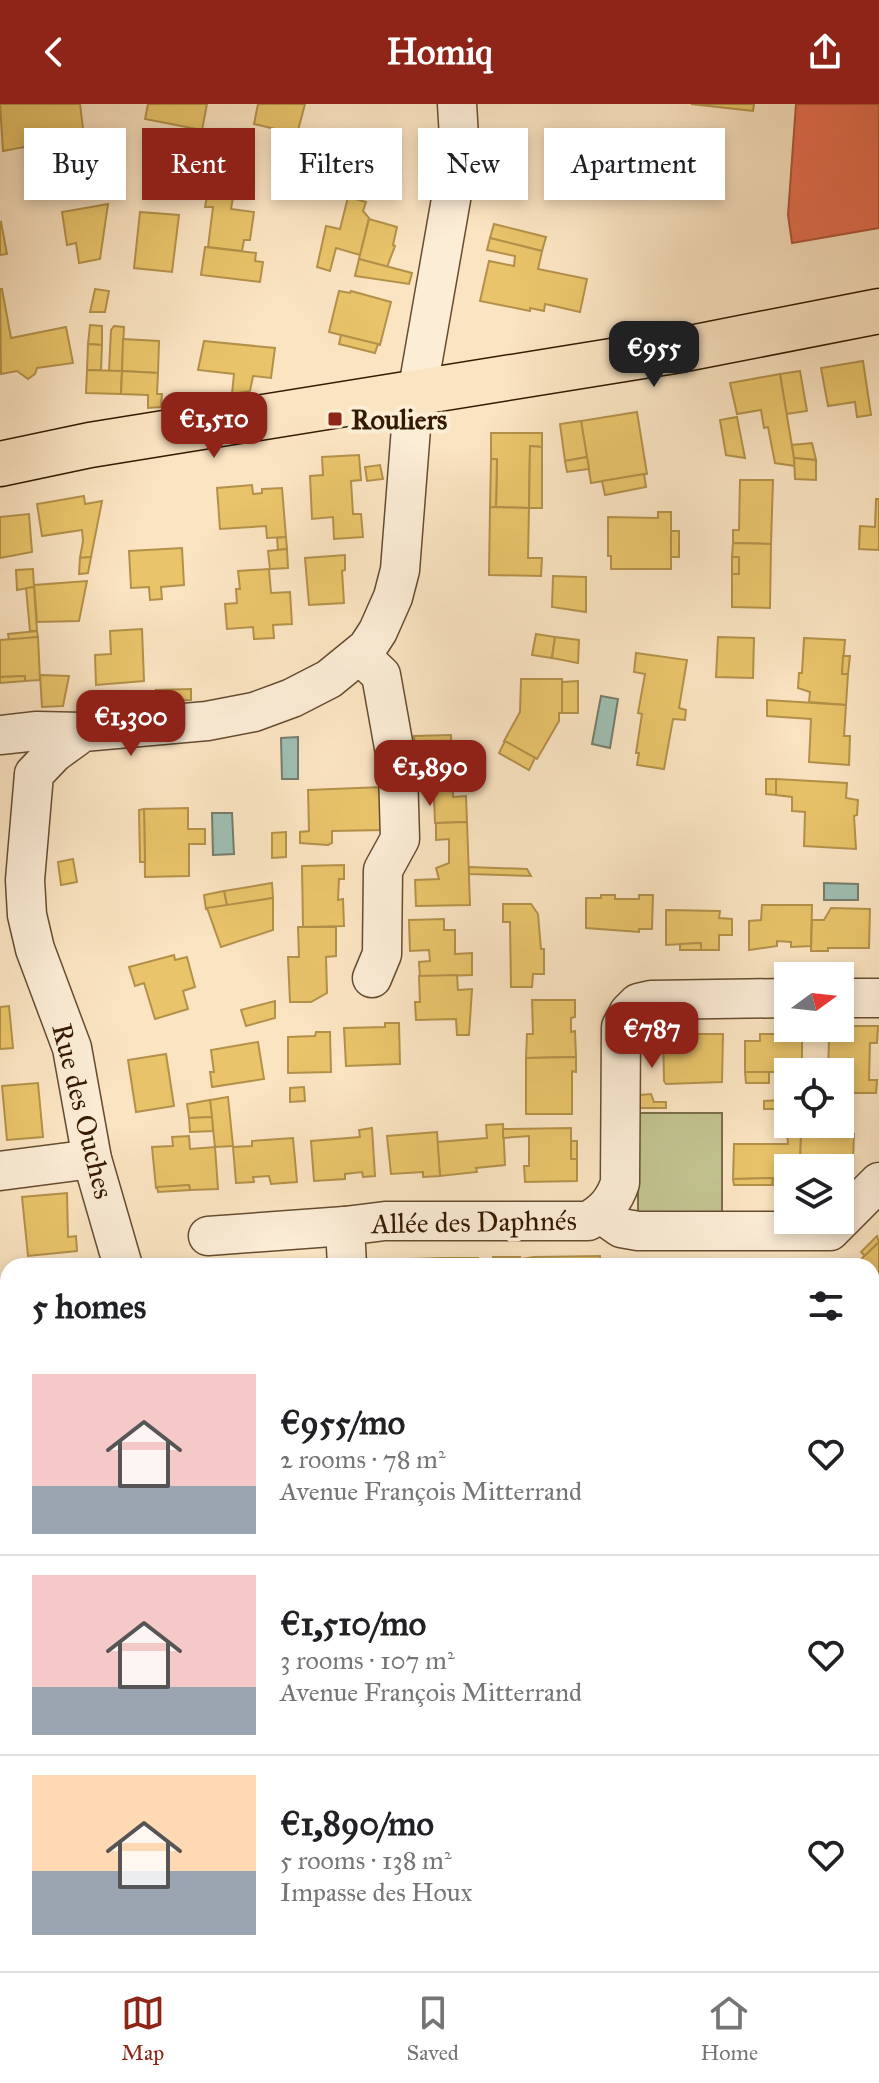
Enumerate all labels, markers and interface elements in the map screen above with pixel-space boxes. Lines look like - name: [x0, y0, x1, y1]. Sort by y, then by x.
- icon: back: [32, 30, 76, 74]
- text: Homiq: [386, 30, 493, 74]
- icon: share: [803, 30, 847, 74]
- chip: Buy: [24, 128, 126, 200]
- chip: Rent: [142, 128, 255, 200]
- chip: Filters: [271, 128, 402, 200]
- chip: New: [418, 128, 528, 200]
- chip: Apartment: [544, 128, 725, 200]
- pin: €955: [607, 321, 701, 389]
- text: €955: [627, 331, 681, 363]
- pin: €1,510: [149, 392, 279, 460]
- text: €1,510: [179, 402, 249, 434]
- place label: Rouliers: [351, 402, 447, 437]
- marker: Rouliers: [326, 410, 344, 428]
- pin: €1,300: [66, 690, 196, 758]
- text: €1,300: [94, 700, 168, 732]
- pin: €1,890: [365, 740, 495, 808]
- text: €1,890: [392, 750, 468, 782]
- north arrow: [774, 962, 854, 1042]
- map controls: [774, 962, 854, 1234]
- pin: €787: [605, 1002, 699, 1070]
- text: €787: [623, 1012, 681, 1044]
- street label: Rue des Ouches: [44, 1020, 122, 1202]
- button: locate: [774, 1058, 854, 1138]
- button: layers: [774, 1154, 854, 1234]
- street label: Allée des Daphnés: [370, 1203, 577, 1241]
- icon: filters: [804, 1284, 848, 1328]
- text: 5 homes: [32, 1286, 146, 1327]
- text: €955/mo: [280, 1402, 405, 1443]
- icon: home: [96, 1406, 192, 1502]
- icon: heart: [804, 1432, 848, 1476]
- text: 2 rooms · 78 m²: [280, 1443, 445, 1475]
- text: Avenue François Mitterrand: [280, 1475, 582, 1507]
- text: €1,510/mo: [280, 1603, 426, 1644]
- icon: home: [96, 1607, 192, 1703]
- icon: heart: [804, 1633, 848, 1677]
- text: 3 rooms · 107 m²: [280, 1644, 455, 1676]
- text: Avenue François Mitterrand: [280, 1676, 582, 1708]
- text: €1,890/mo: [280, 1803, 434, 1844]
- icon: home: [96, 1807, 192, 1903]
- icon: heart: [804, 1833, 848, 1877]
- text: 5 rooms · 138 m²: [280, 1844, 452, 1876]
- text: Impasse des Houx: [280, 1876, 472, 1908]
- tab: Map: [121, 1991, 165, 2066]
- tab: Saved: [407, 1991, 459, 2066]
- tab: Home: [701, 1991, 758, 2066]

